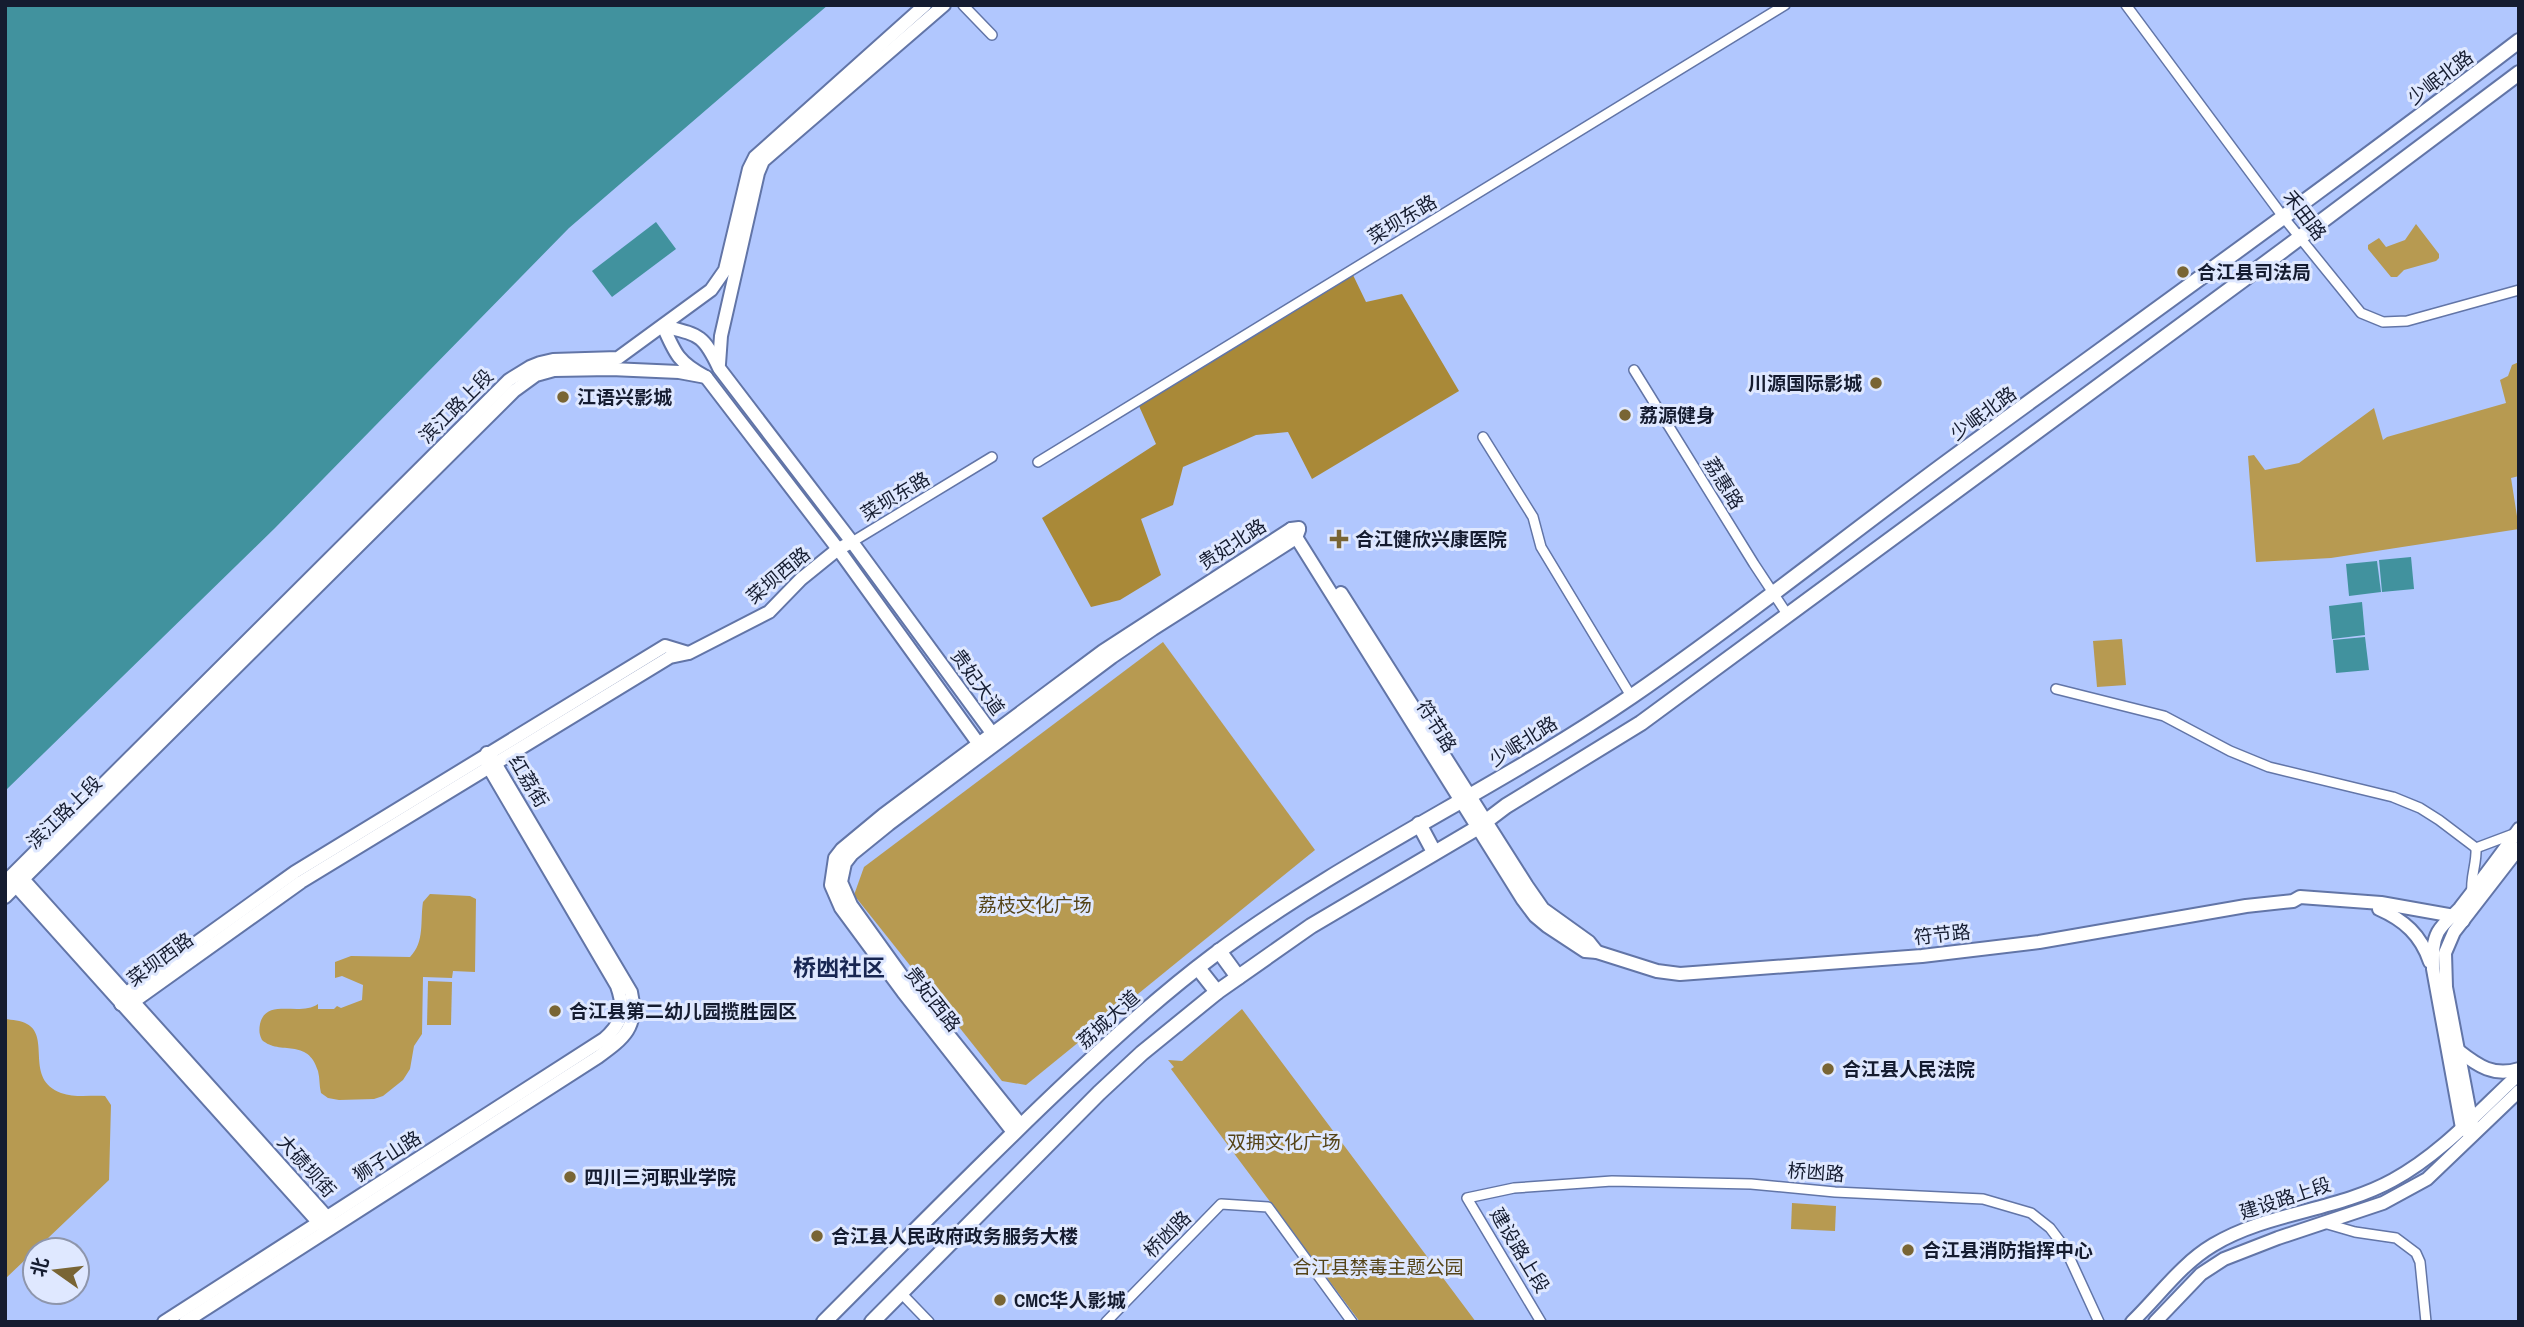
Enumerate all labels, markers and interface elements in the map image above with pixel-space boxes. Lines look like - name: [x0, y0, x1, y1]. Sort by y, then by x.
- street label: 少岷北路: [2402, 44, 2478, 110]
- street label: 禾田路: [2277, 184, 2333, 246]
- street label: 菜坝东路: [1363, 188, 1441, 250]
- place label: 合江县司法局: [2197, 259, 2311, 285]
- marker: 合江县司法局: [2175, 264, 2191, 280]
- street label: 滨江路上段: [413, 363, 499, 449]
- place label: 川源国际影城: [1748, 370, 1862, 396]
- marker: 川源国际影城: [1868, 375, 1884, 391]
- street label: 少岷北路: [1945, 380, 2021, 446]
- place label: 江语兴影城: [577, 384, 672, 410]
- marker: 江语兴影城: [555, 389, 571, 405]
- place label: 荔源健身: [1639, 402, 1715, 428]
- marker: 荔源健身: [1617, 407, 1633, 423]
- street label: 荔惠路: [1698, 452, 1750, 514]
- street label: 菜坝东路: [856, 465, 934, 527]
- street label: 贵妃北路: [1193, 512, 1271, 576]
- place label: 合江健欣兴康医院: [1355, 526, 1507, 552]
- marker: 合江健欣兴康医院: [1329, 529, 1349, 549]
- street label: 菜坝西路: [741, 541, 815, 609]
- street label: 贵妃大道: [945, 644, 1011, 720]
- street label: 符节路: [1411, 695, 1463, 757]
- street label: 少岷北路: [1484, 710, 1562, 772]
- street label: 红荔街: [503, 750, 555, 812]
- street label: 滨江路上段: [21, 770, 107, 854]
- park label: 荔枝文化广场: [978, 892, 1092, 918]
- street label: 符节路: [1912, 918, 1972, 950]
- street label: 菜坝西路: [122, 926, 198, 992]
- district label: 桥凼社区: [793, 952, 885, 983]
- street label: 贵妃西路: [899, 961, 967, 1037]
- street label: 荔城大道: [1071, 984, 1145, 1054]
- place label: 合江县第二幼儿园揽胜园区: [569, 998, 797, 1024]
- marker: 合江县第二幼儿园揽胜园区: [547, 1003, 563, 1019]
- place label: 合江县人民法院: [1842, 1056, 1975, 1082]
- marker: 合江县人民法院: [1820, 1061, 1836, 1077]
- street label: 狮子山路: [348, 1124, 426, 1188]
- street label: 大碛坝街: [272, 1129, 342, 1203]
- park label: 双拥文化广场: [1227, 1129, 1341, 1155]
- street label: 桥凼路: [1787, 1157, 1845, 1187]
- place label: 四川三河职业学院: [584, 1164, 736, 1190]
- marker: 四川三河职业学院: [562, 1169, 578, 1185]
- street label: 建设路上段: [2236, 1171, 2334, 1225]
- street label: 建设路上段: [1484, 1203, 1556, 1297]
- street label: 桥凼路: [1138, 1205, 1196, 1263]
- place label: 合江县人民政府政务服务大楼: [831, 1223, 1078, 1249]
- marker: 合江县人民政府政务服务大楼: [809, 1228, 825, 1244]
- north arrow: [21, 1236, 91, 1306]
- place label: 合江县消防指挥中心: [1922, 1237, 2093, 1263]
- marker: 合江县消防指挥中心: [1900, 1242, 1916, 1258]
- park label: 合江县禁毒主题公园: [1292, 1254, 1464, 1280]
- text: 北: [25, 1255, 54, 1279]
- place label: CMC华人影城: [1014, 1287, 1125, 1313]
- marker: CMC华人影城: [992, 1292, 1008, 1308]

